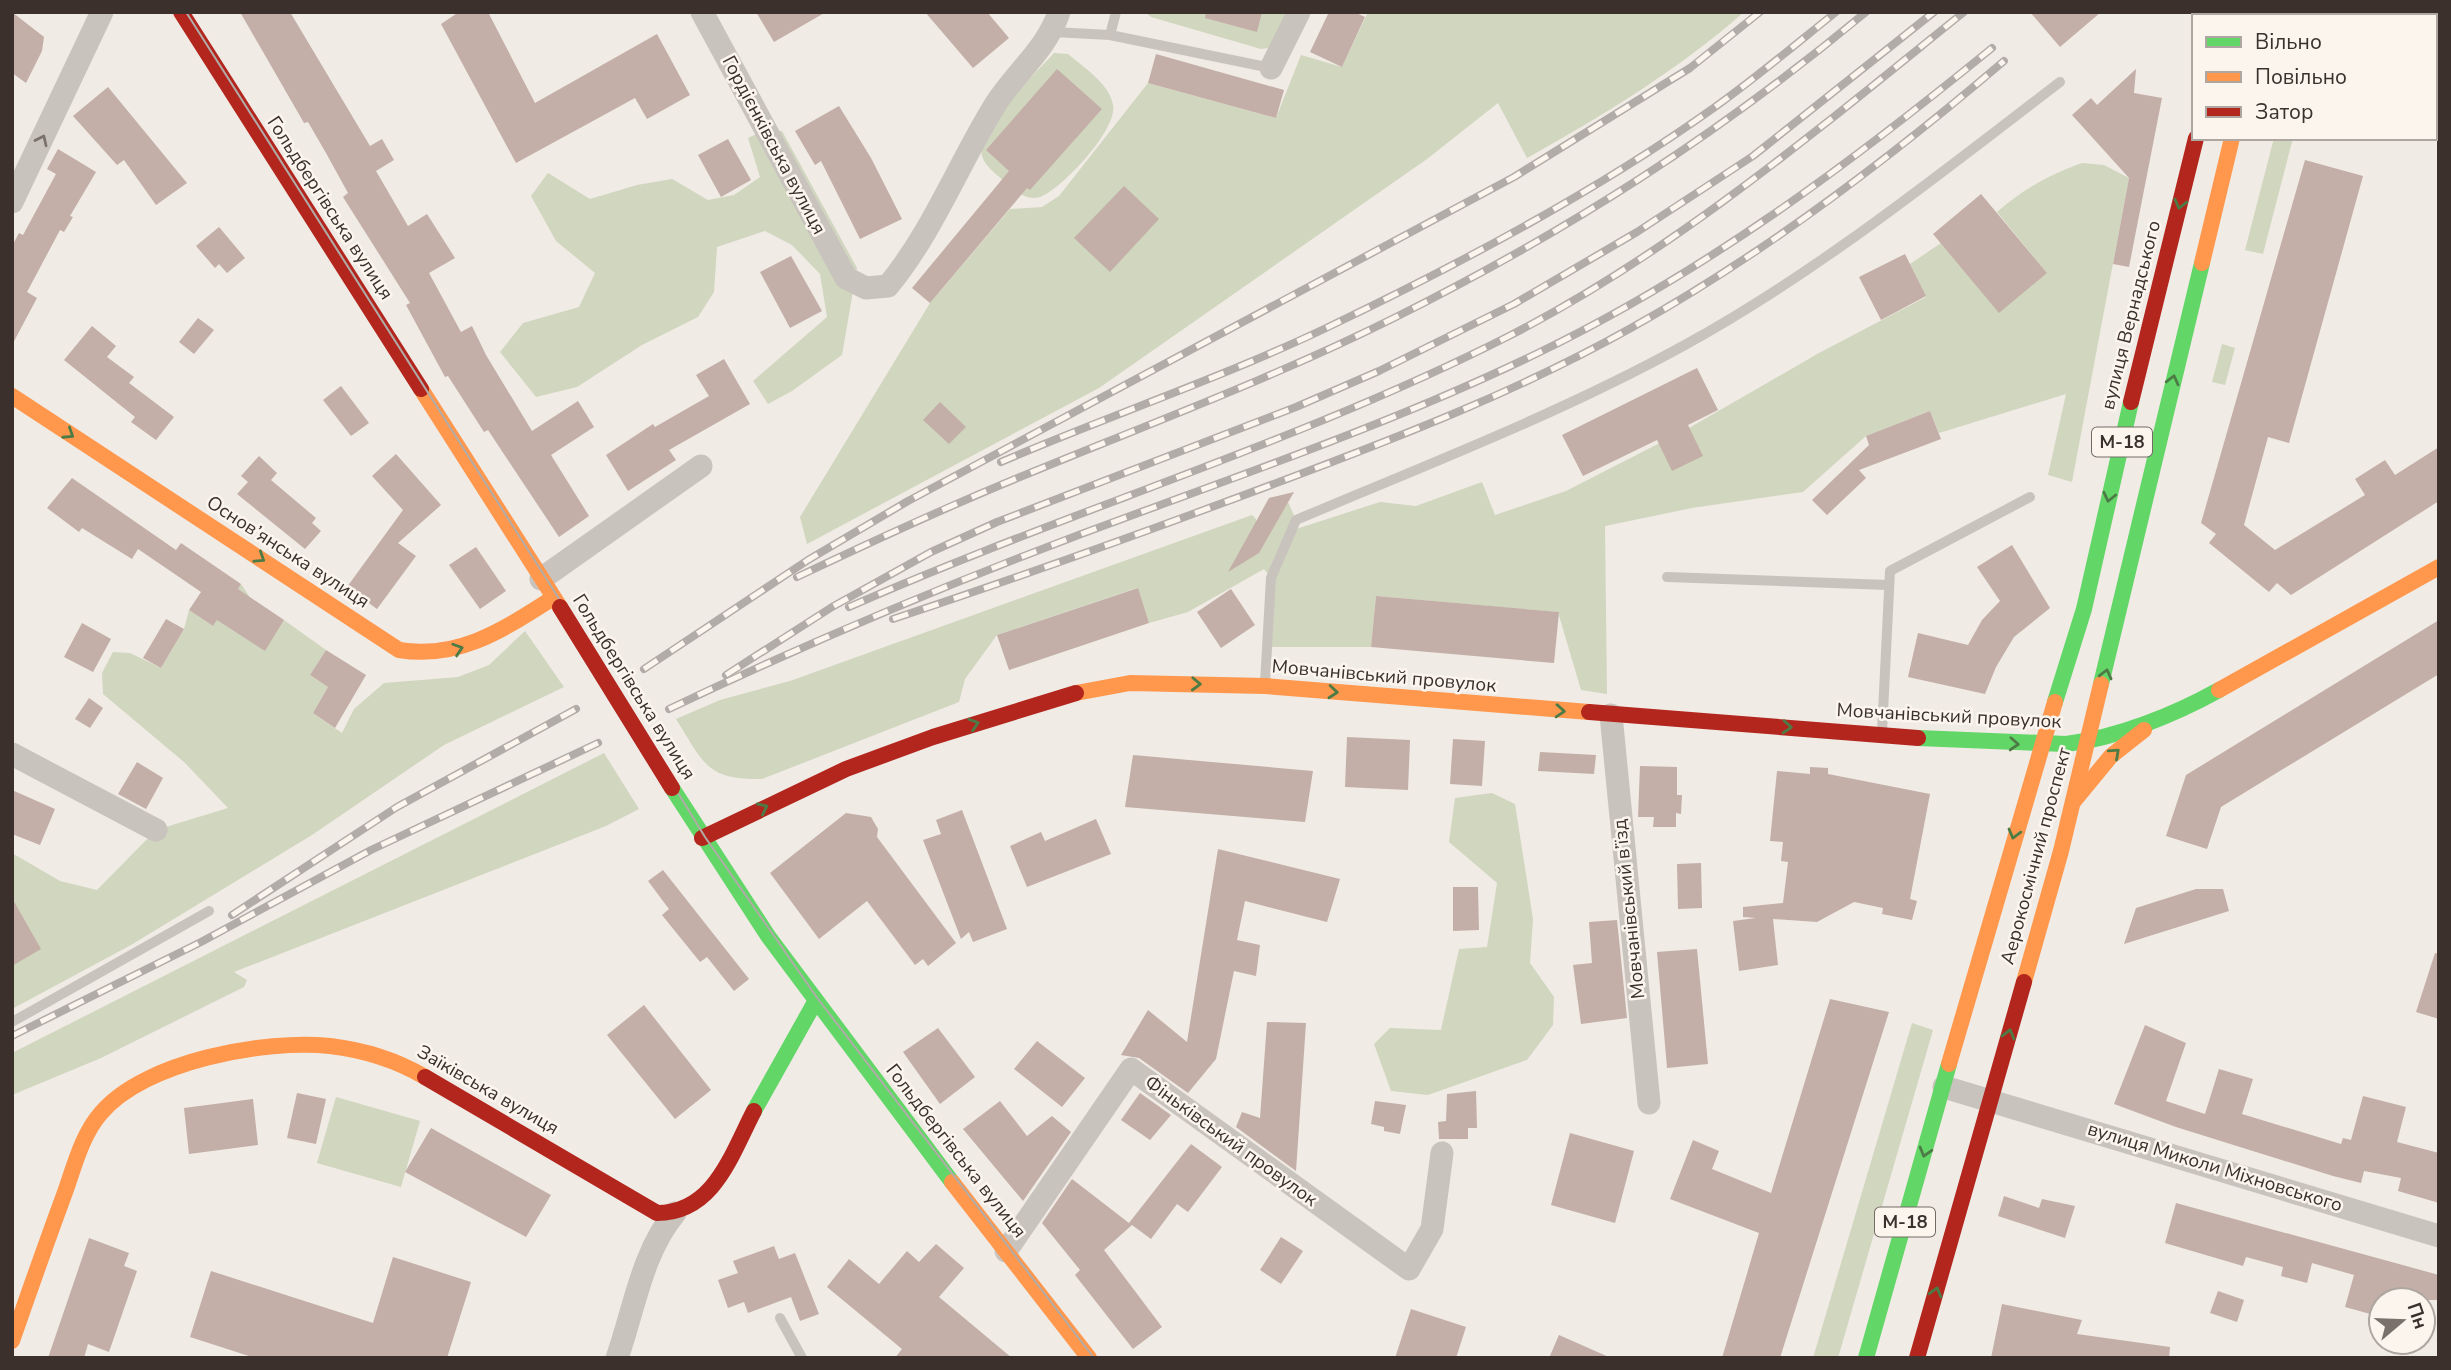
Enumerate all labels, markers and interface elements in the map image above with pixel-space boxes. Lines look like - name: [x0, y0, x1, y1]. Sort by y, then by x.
- legend: [2192, 14, 2437, 140]
- text: Вільно: [2255, 28, 2322, 56]
- street label: Гордієнківська вулиця: [716, 51, 832, 239]
- text: Повільно: [2255, 63, 2347, 91]
- text: Затор: [2255, 98, 2313, 126]
- street label: Гольдбергівська вулиця: [261, 111, 399, 305]
- one-way arrow: [33, 135, 47, 147]
- one-way arrow: [2174, 198, 2188, 210]
- street label: вулиця Вернадського: [2095, 218, 2167, 412]
- one-way arrow: [2165, 374, 2179, 386]
- one-way arrow: [62, 425, 75, 438]
- road number: М-18: [2092, 428, 2152, 457]
- street label: Основ’янська вулиця: [202, 490, 374, 614]
- one-way arrow: [2103, 491, 2118, 503]
- one-way arrow: [252, 550, 265, 563]
- street label: Гольдбергівська вулиця: [566, 589, 702, 785]
- one-way arrow: [452, 643, 464, 657]
- street label: Мовчанівський провулок: [1271, 653, 1497, 699]
- one-way arrow: [2098, 669, 2112, 681]
- one-way arrow: [1191, 676, 1201, 692]
- one-way arrow: [1328, 684, 1339, 699]
- street label: Мовчанівський провулок: [1836, 697, 2062, 735]
- one-way arrow: [1555, 703, 1566, 718]
- one-way arrow: [967, 718, 980, 732]
- one-way arrow: [1782, 719, 1793, 734]
- one-way arrow: [2009, 736, 2020, 751]
- street label: Аерокосмічний проспект: [1994, 744, 2078, 967]
- one-way arrow: [2107, 749, 2120, 762]
- one-way arrow: [756, 802, 768, 816]
- street label: Мовчанівський в’їзд: [1607, 818, 1651, 1000]
- one-way arrow: [2008, 827, 2023, 839]
- one-way arrow: [2001, 1028, 2015, 1040]
- street label: Заїківська вулиця: [412, 1039, 564, 1141]
- street label: Гольдбергівська вулиця: [880, 1059, 1032, 1243]
- street label: Фіньківський провулок: [1139, 1069, 1323, 1213]
- street label: вулиця Миколи Міхновського: [2084, 1116, 2346, 1218]
- one-way arrow: [1919, 1146, 1933, 1158]
- road number: М-18: [1875, 1208, 1935, 1237]
- one-way arrow: [1928, 1286, 1942, 1298]
- north arrow: [2367, 1286, 2437, 1356]
- text: Пн: [2401, 1299, 2434, 1332]

